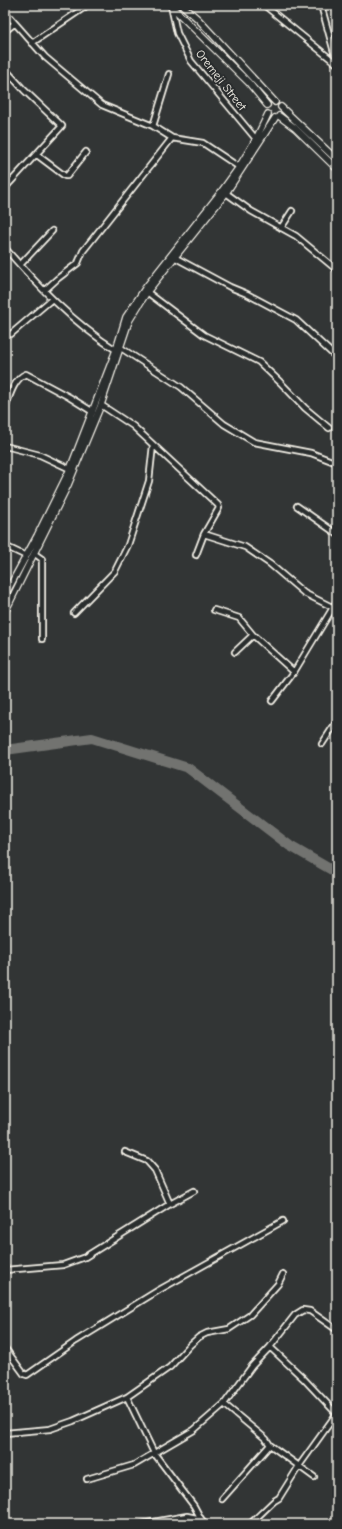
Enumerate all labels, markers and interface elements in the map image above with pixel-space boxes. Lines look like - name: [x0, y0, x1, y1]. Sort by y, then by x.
- street label: Oremeji Street: [193, 47, 250, 114]

